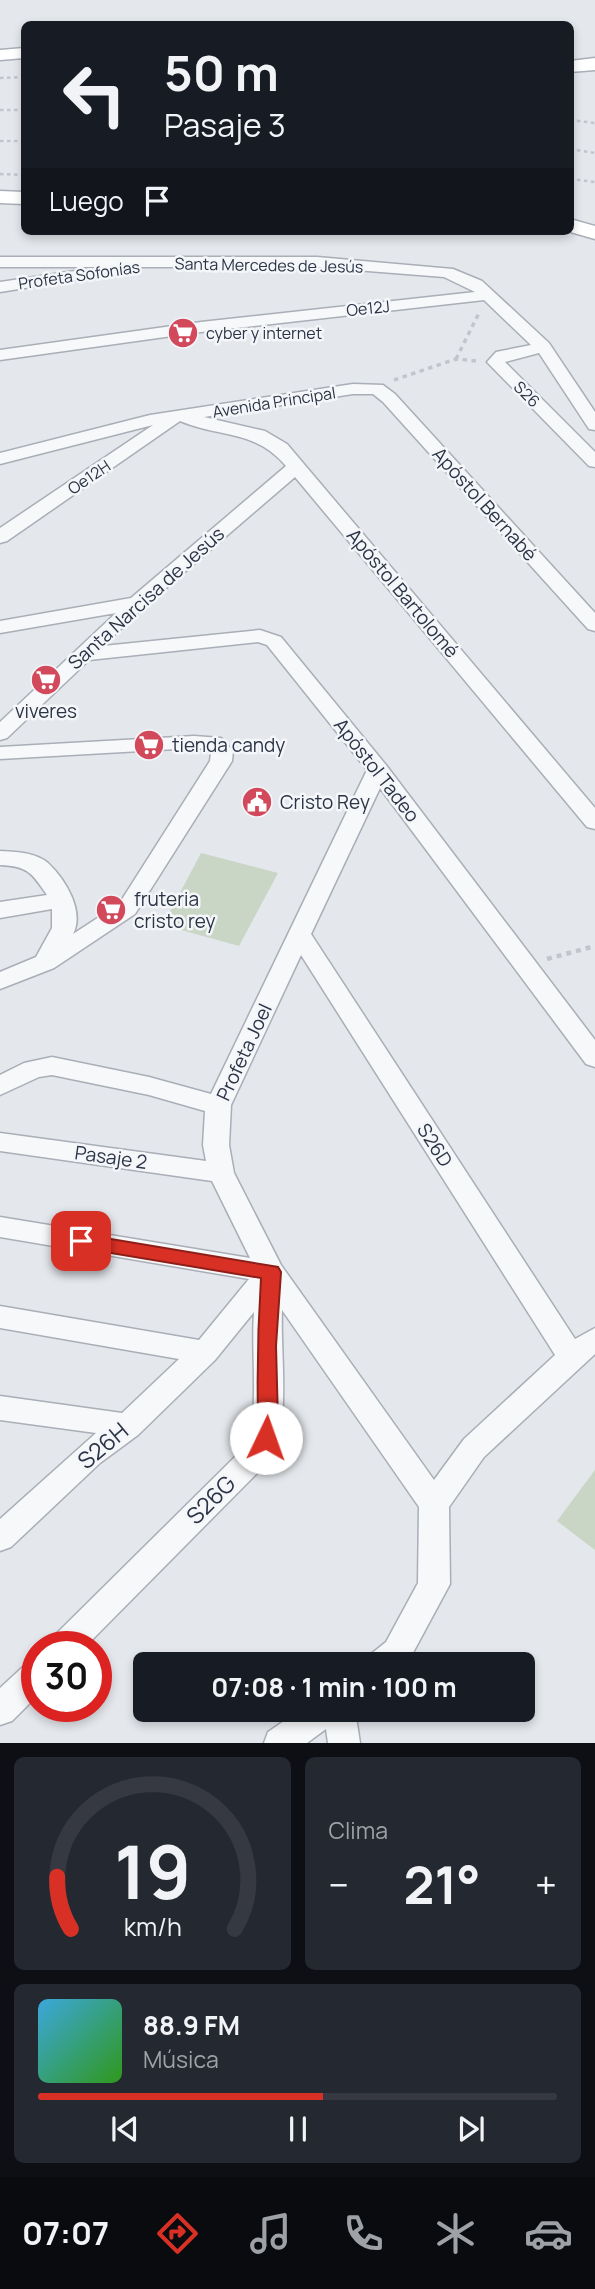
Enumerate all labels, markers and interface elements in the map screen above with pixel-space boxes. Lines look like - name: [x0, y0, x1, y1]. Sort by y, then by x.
- text: 50 m: [164, 39, 279, 106]
- icon: left: [49, 49, 140, 140]
- text: Pasaje 3: [164, 103, 286, 147]
- icon: arrive: [138, 182, 176, 220]
- text: Luego: [49, 183, 124, 219]
- street label: Santa Mercedes de Jesús: [174, 252, 364, 278]
- street label: Profeta Sofonías: [17, 256, 141, 294]
- street label: Oe12J: [345, 295, 391, 321]
- supermarket icon: cyber y internet: [166, 316, 200, 350]
- place label: cyber y internet: [206, 322, 322, 344]
- street label: S26: [509, 376, 545, 412]
- street label: Avenida Principal: [211, 381, 337, 423]
- street label: Apóstol Bernabé: [427, 441, 543, 567]
- street label: Oe12H: [63, 455, 115, 499]
- street label: Santa Narcisa de Jesús: [62, 521, 230, 675]
- street label: Apóstol Bartolomé: [341, 523, 465, 663]
- supermarket icon: viveres: [29, 663, 63, 697]
- place label: viveres: [15, 698, 77, 724]
- street label: Apóstol Tadeo: [328, 713, 426, 827]
- supermarket icon: tienda candy: [132, 728, 166, 762]
- place label: tienda candy: [172, 732, 285, 758]
- public building icon: Cristo Rey: [240, 785, 274, 819]
- place label: Cristo Rey: [280, 789, 370, 815]
- place label: fruteria cristo rey: [134, 886, 216, 934]
- supermarket icon: fruteria cristo rey: [94, 893, 128, 927]
- street label: Profeta Joel: [210, 999, 278, 1105]
- street label: S26D: [411, 1118, 459, 1172]
- street label: Pasaje 2: [73, 1139, 149, 1175]
- pin: [51, 1211, 111, 1271]
- icon: arrive: [62, 1222, 100, 1260]
- position arrow: [229, 1401, 303, 1475]
- street label: S26H: [70, 1415, 135, 1476]
- street label: S26G: [179, 1468, 242, 1531]
- speed limit sign: 30: [21, 1631, 112, 1722]
- text: 07:08 · 1 min · 100 m: [211, 1669, 457, 1705]
- text: Clima: [329, 1814, 388, 1846]
- text: 19: [114, 1822, 191, 1922]
- text: 21°: [403, 1849, 481, 1920]
- text: −: [329, 1858, 349, 1910]
- text: +: [535, 1858, 557, 1910]
- text: km/h: [123, 1909, 181, 1944]
- text: 88.9 FM: [143, 2007, 240, 2043]
- text: Música: [143, 2043, 219, 2075]
- icon: previous: [106, 2110, 144, 2148]
- icon: pause: [279, 2110, 317, 2148]
- icon: next: [452, 2110, 490, 2148]
- icon: directions: [153, 2209, 202, 2258]
- icon: music: [246, 2209, 295, 2258]
- icon: phone: [339, 2209, 388, 2258]
- icon: climate: [431, 2209, 480, 2258]
- icon: car: [524, 2209, 573, 2258]
- text: 07:07: [22, 2211, 109, 2255]

